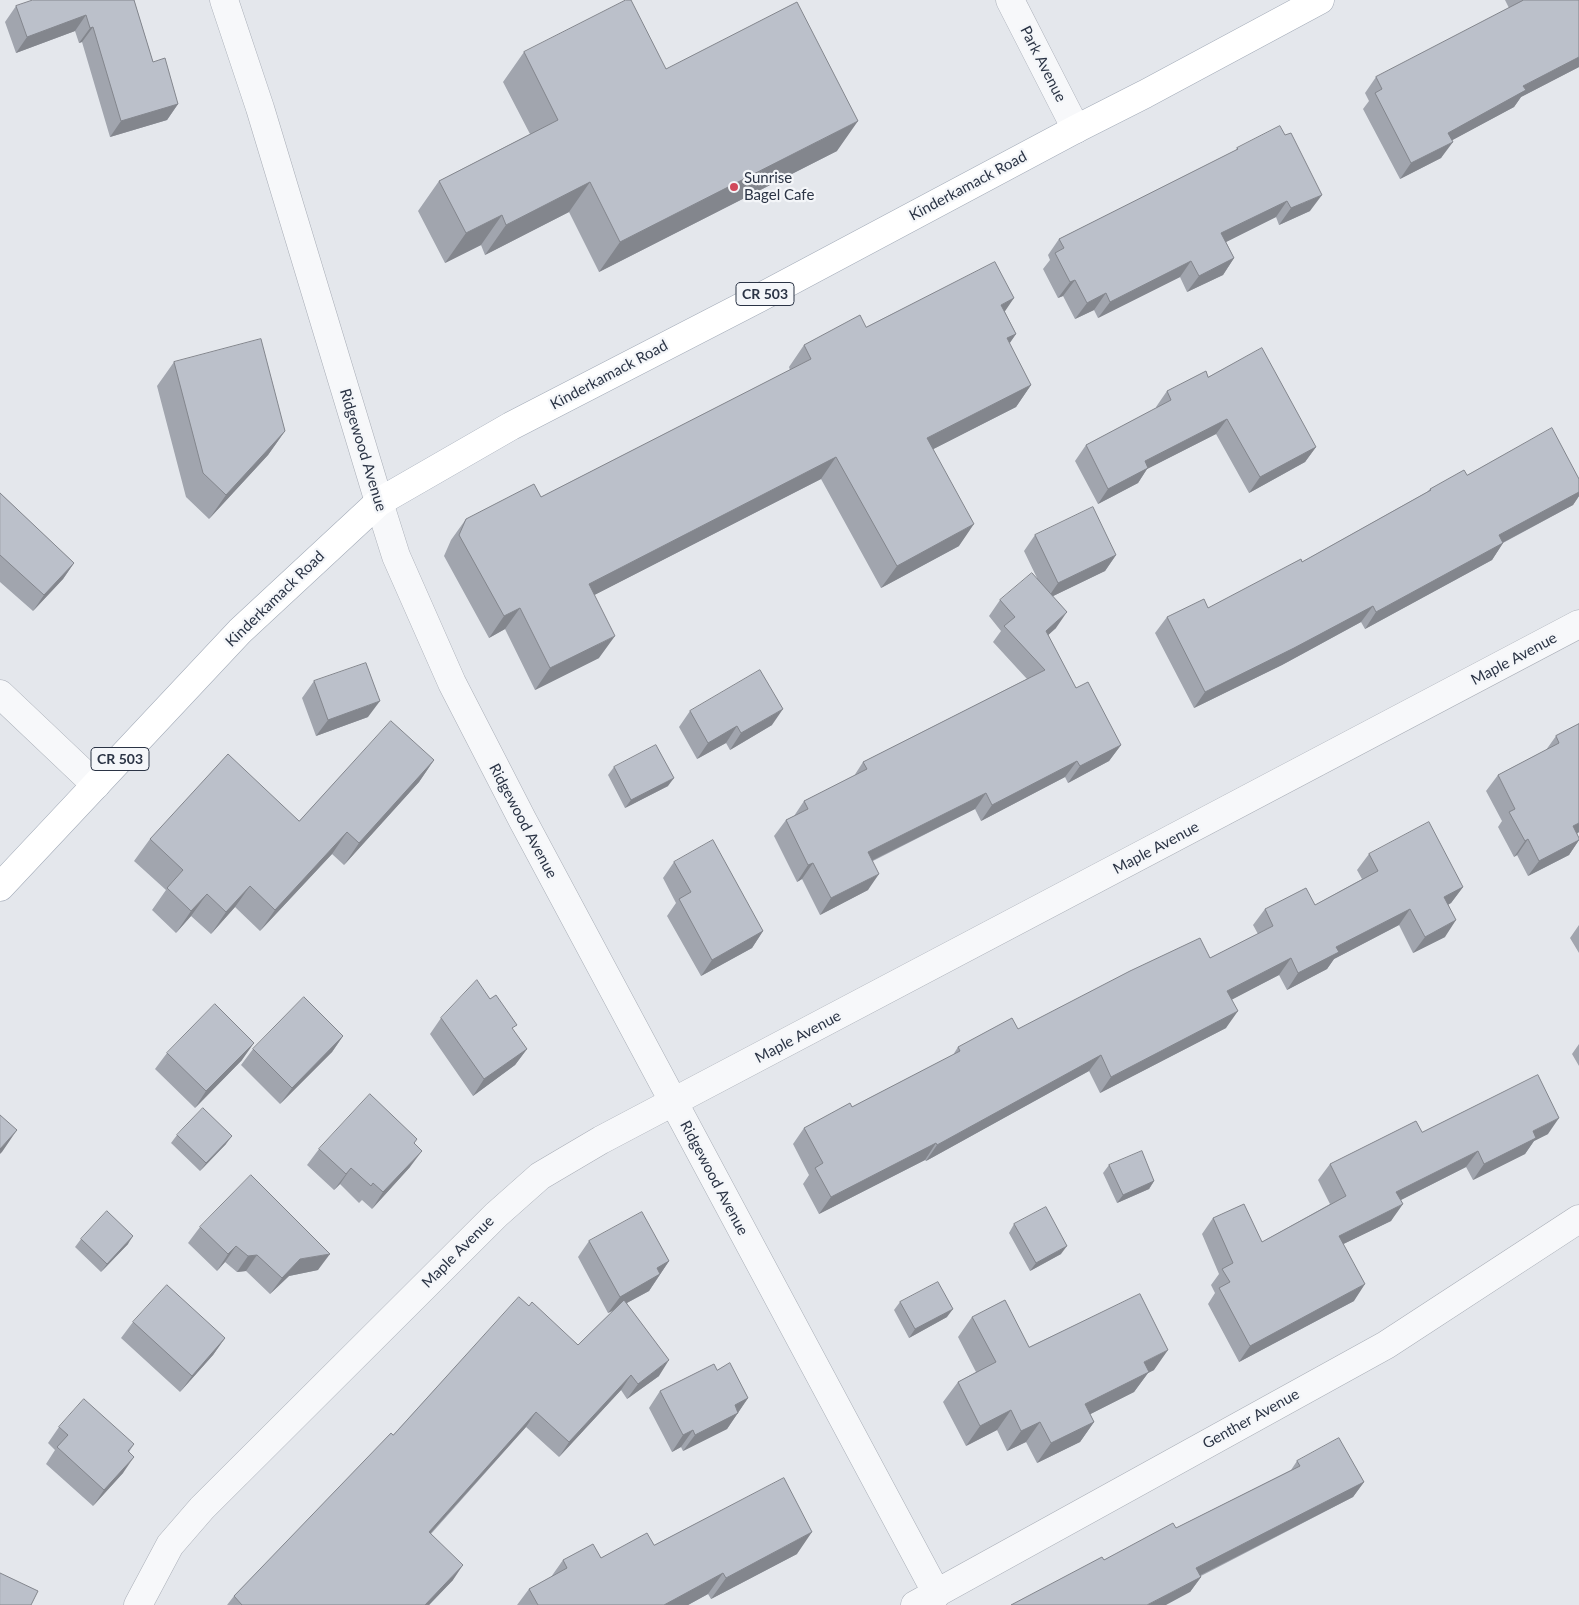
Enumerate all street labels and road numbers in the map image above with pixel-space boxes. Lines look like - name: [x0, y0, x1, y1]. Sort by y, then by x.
- street label: Park Avenue: [1016, 23, 1070, 105]
- street label: Kinderkamack Road: [906, 147, 1030, 225]
- road number: CR 503: [736, 282, 794, 306]
- street label: Kinderkamack Road: [547, 336, 671, 414]
- street label: Ridgewood Avenue: [336, 386, 390, 514]
- street label: Kinderkamack Road: [222, 547, 328, 651]
- street label: Maple Avenue: [1468, 629, 1560, 689]
- road number: CR 503: [91, 748, 149, 771]
- street label: Ridgewood Avenue: [485, 761, 561, 881]
- street label: Maple Avenue: [1110, 818, 1202, 878]
- street label: Maple Avenue: [752, 1007, 844, 1067]
- street label: Ridgewood Avenue: [676, 1118, 752, 1238]
- street label: Maple Avenue: [418, 1212, 498, 1292]
- street label: Genther Avenue: [1200, 1385, 1302, 1453]

